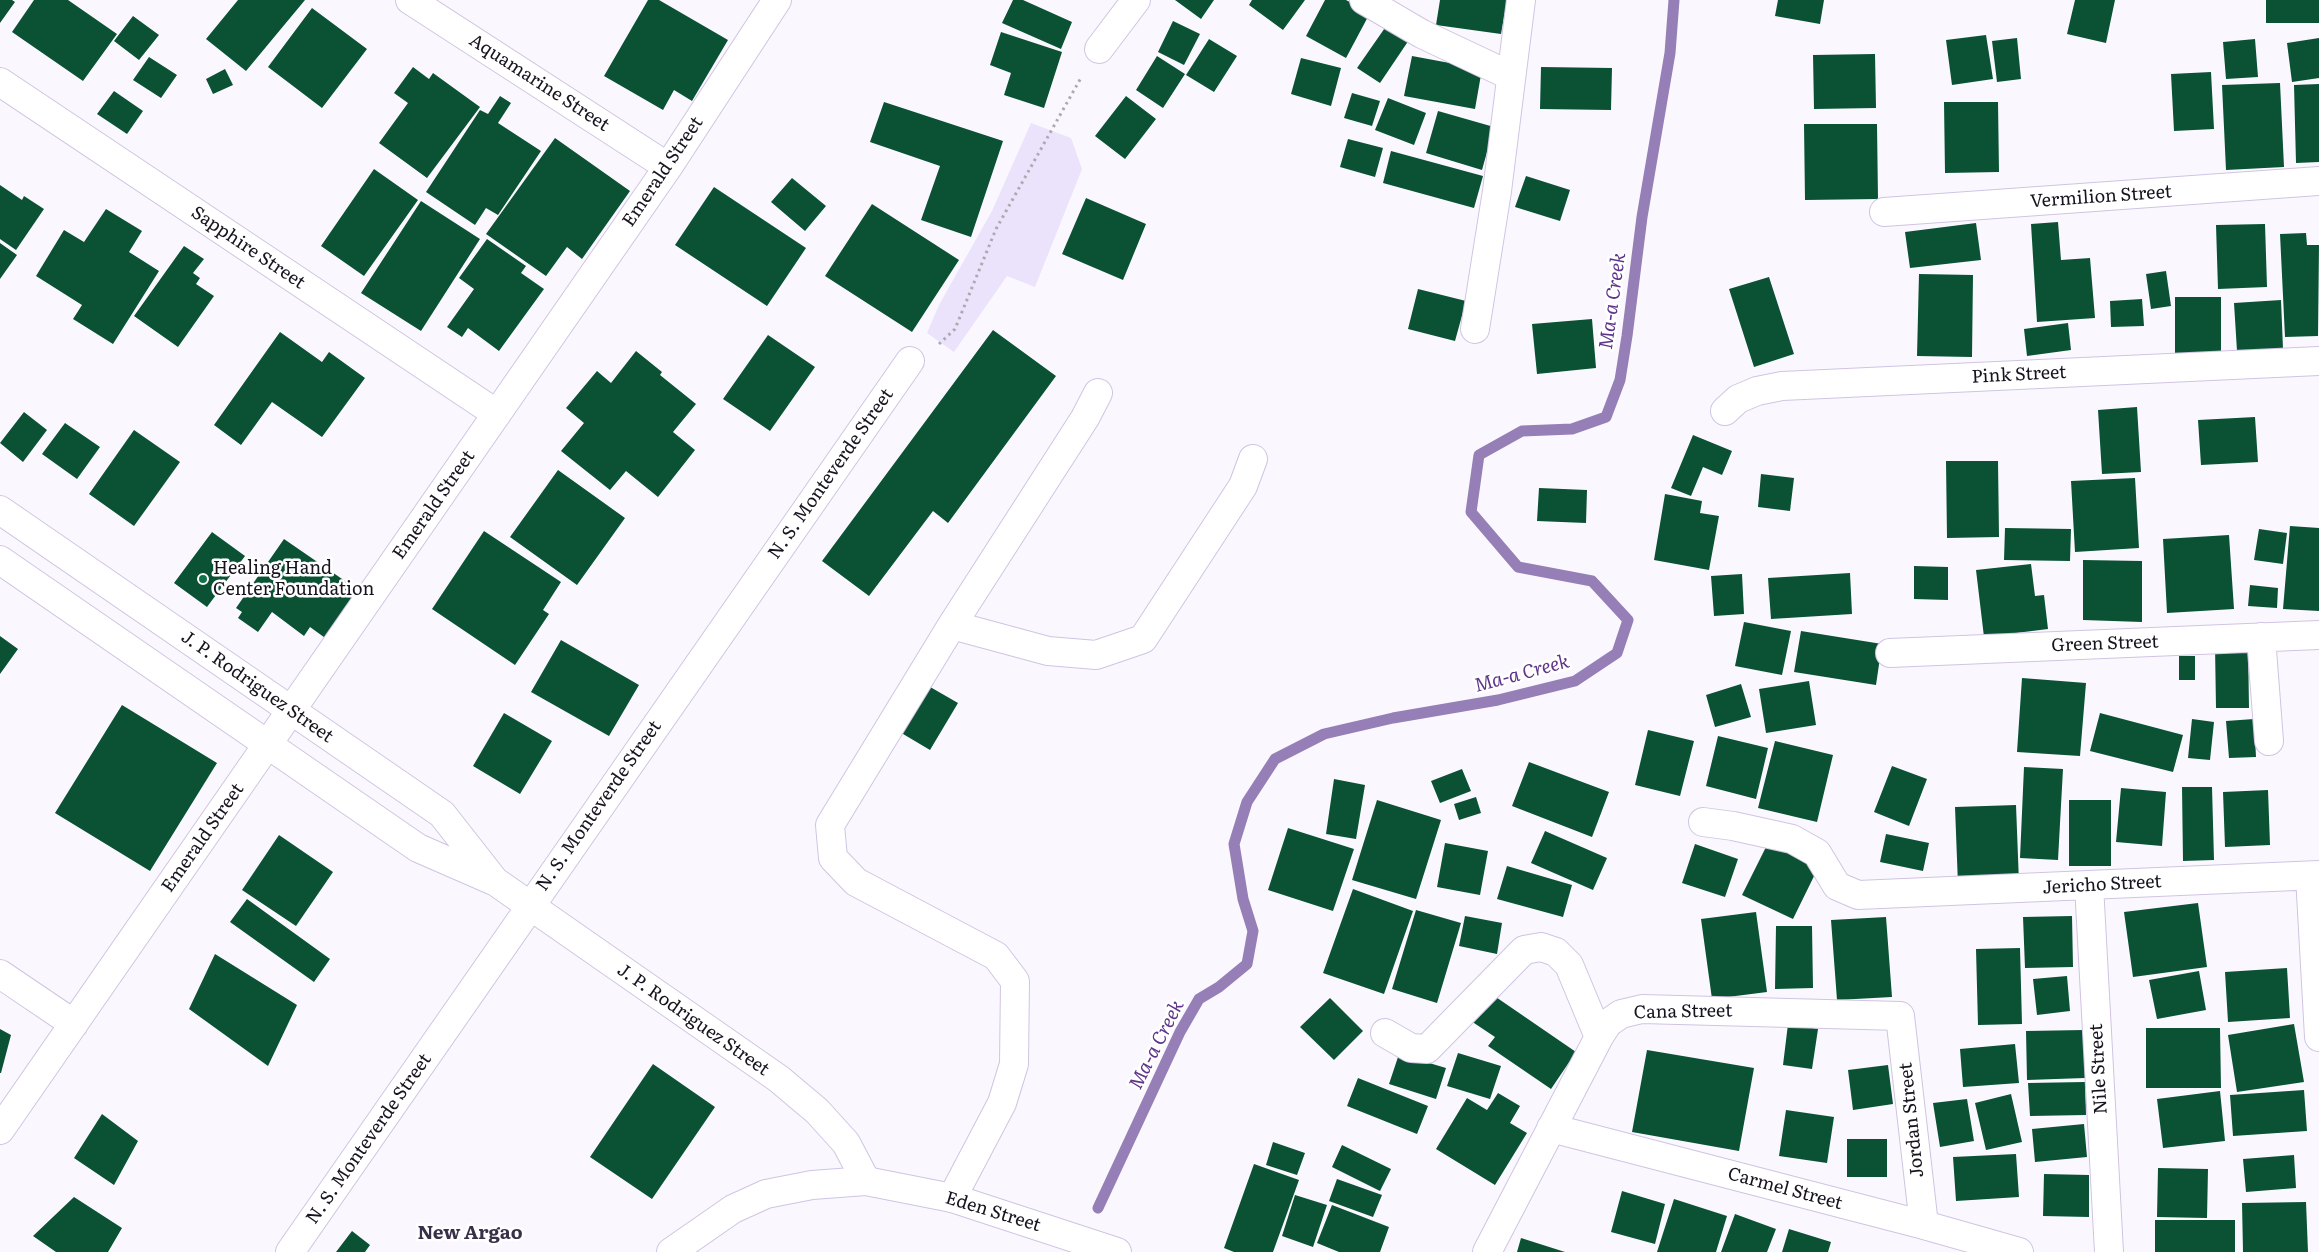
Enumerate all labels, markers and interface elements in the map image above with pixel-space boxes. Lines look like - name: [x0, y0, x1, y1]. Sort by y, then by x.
- street label: Aquamarine Street: [465, 30, 613, 136]
- street label: Emerald Street: [618, 113, 708, 231]
- street label: Vermilion Street: [2029, 181, 2173, 213]
- street label: Sapphire Street: [187, 202, 309, 294]
- water label: Ma-a Creek: [1595, 251, 1631, 351]
- street label: Pink Street: [1971, 362, 2067, 388]
- street label: N. S. Monteverde Street: [764, 385, 898, 563]
- street label: Emerald Street: [388, 446, 480, 564]
- place label: Healing Hand Center Foundation: [213, 558, 374, 600]
- marker: Healing Hand Center Foundation: [197, 573, 209, 585]
- street label: J. P. Rodriguez Street: [177, 626, 337, 748]
- street label: Green Street: [2051, 631, 2159, 657]
- water label: Ma-a Creek: [1472, 650, 1572, 698]
- street label: N. S. Monteverde Street: [532, 717, 666, 895]
- street label: Emerald Street: [157, 779, 249, 897]
- street label: Jericho Street: [2042, 871, 2162, 899]
- street label: J. P. Rodriguez Street: [613, 959, 773, 1081]
- water label: Ma-a Creek: [1125, 997, 1189, 1093]
- street label: Cana Street: [1633, 1000, 1733, 1024]
- street label: Nile Street: [2086, 1023, 2112, 1115]
- street label: N. S. Monteverde Street: [302, 1050, 436, 1228]
- street label: Jordan Street: [1895, 1061, 1929, 1179]
- street label: Carmel Street: [1725, 1163, 1845, 1215]
- street label: Eden Street: [943, 1187, 1043, 1237]
- district label: New Argao: [417, 1222, 523, 1244]

